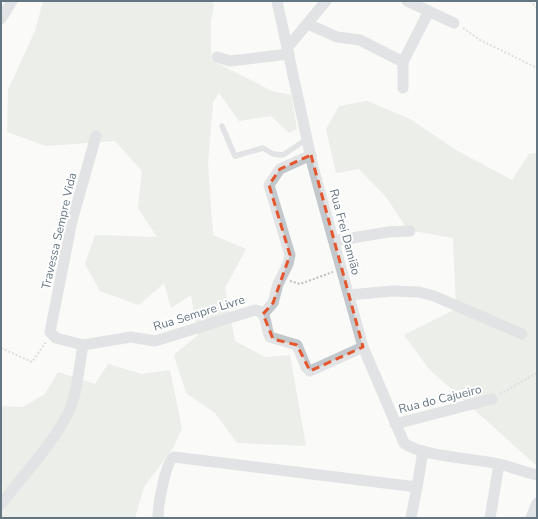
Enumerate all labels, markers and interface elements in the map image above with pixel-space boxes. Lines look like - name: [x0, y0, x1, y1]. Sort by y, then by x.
- street label: Travessa Sempre Vida: [38, 171, 80, 291]
- street label: Rua Frei Damião: [326, 187, 364, 277]
- street label: Rua Sempre Livre: [151, 291, 247, 335]
- street label: Rua do Cajueiro: [397, 381, 483, 417]

